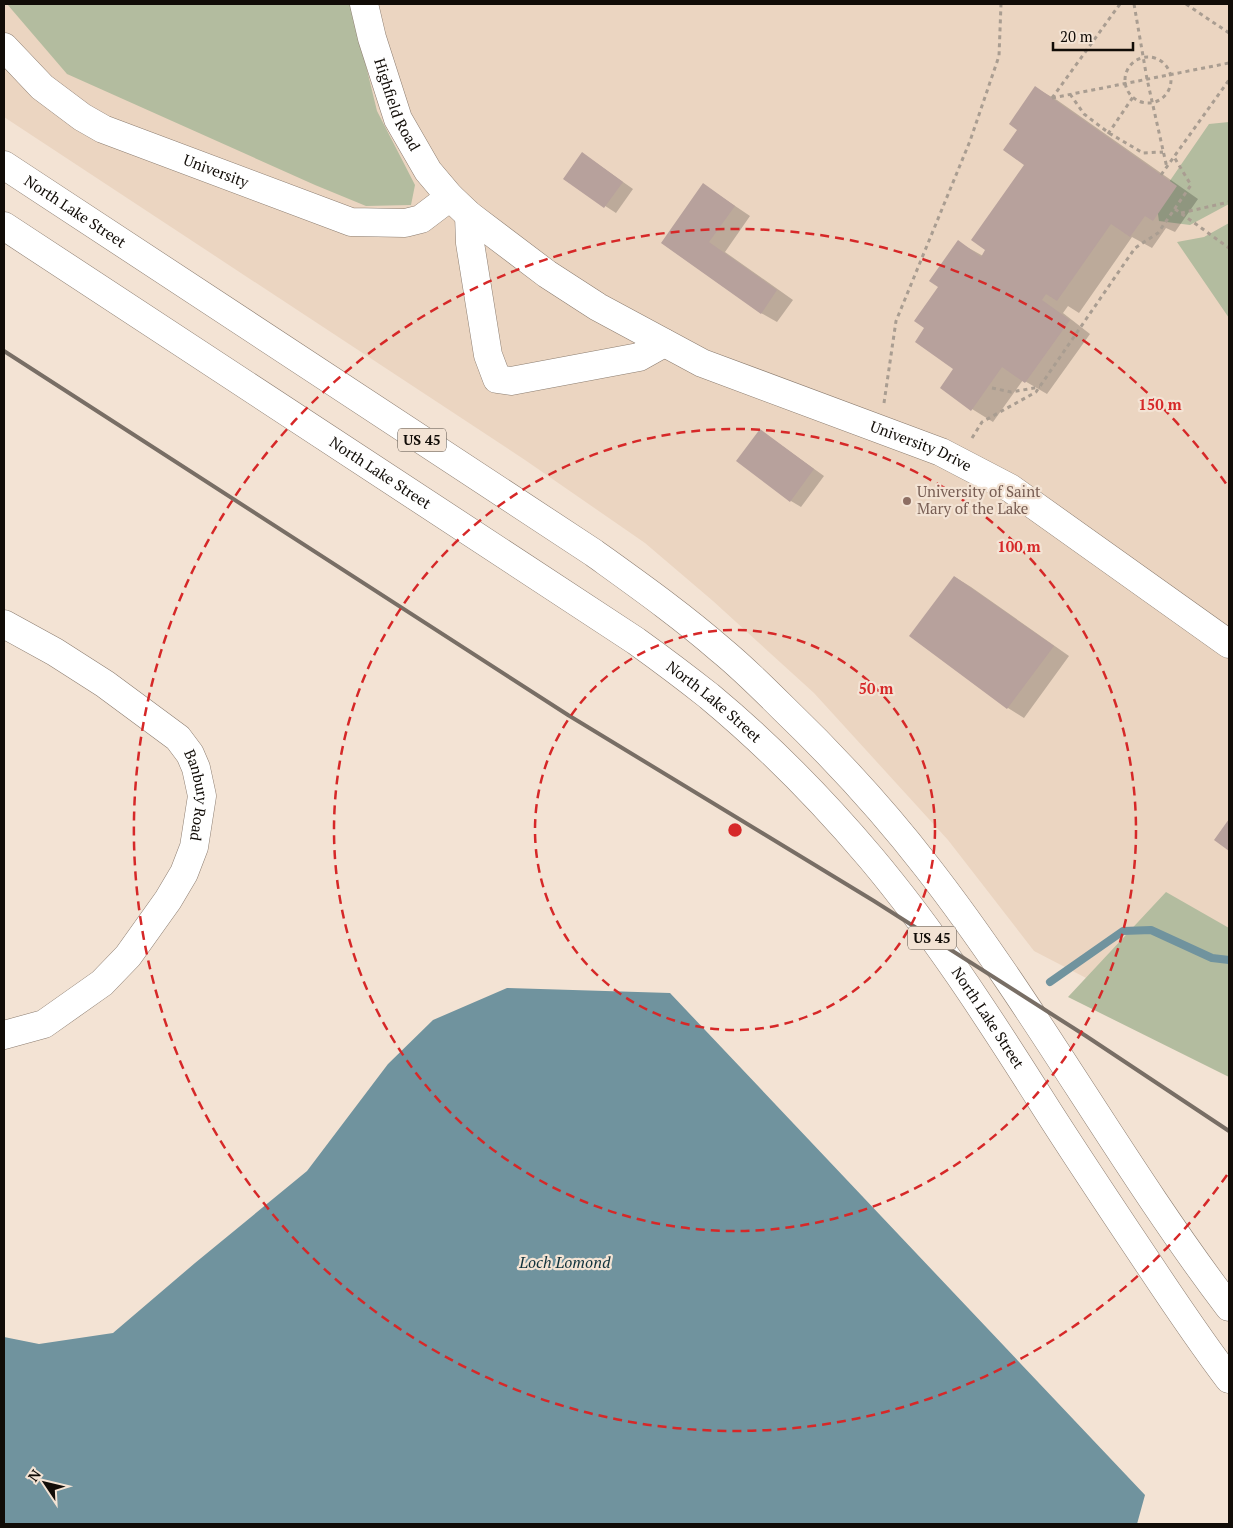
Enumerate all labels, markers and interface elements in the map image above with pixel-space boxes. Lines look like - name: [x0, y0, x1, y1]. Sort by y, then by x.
- scale bar: [1053, 20, 1133, 52]
- text: 20 m: [1060, 26, 1093, 46]
- street label: Highfield Road: [370, 55, 425, 154]
- street label: University: [181, 149, 252, 192]
- street label: North Lake Street: [21, 170, 131, 252]
- text: 150 m: [1138, 394, 1182, 414]
- street label: University Drive: [868, 416, 975, 475]
- road number: US 45: [398, 428, 446, 452]
- street label: North Lake Street: [326, 431, 436, 513]
- place label: University of Saint Mary of the Lake: [917, 481, 1041, 518]
- marker: University of Saint Mary of the Lake: [901, 495, 913, 507]
- text: 100 m: [997, 536, 1041, 556]
- street label: North Lake Street: [663, 656, 767, 747]
- text: 50 m: [859, 678, 894, 698]
- street label: Banbury Road: [180, 746, 213, 843]
- centre of rings: [726, 821, 744, 839]
- road number: US 45: [908, 926, 956, 950]
- street label: North Lake Street: [948, 963, 1030, 1072]
- water label: Loch Lomond: [518, 1251, 611, 1273]
- north arrow: [20, 1458, 70, 1508]
- text: N: [23, 1465, 45, 1485]

